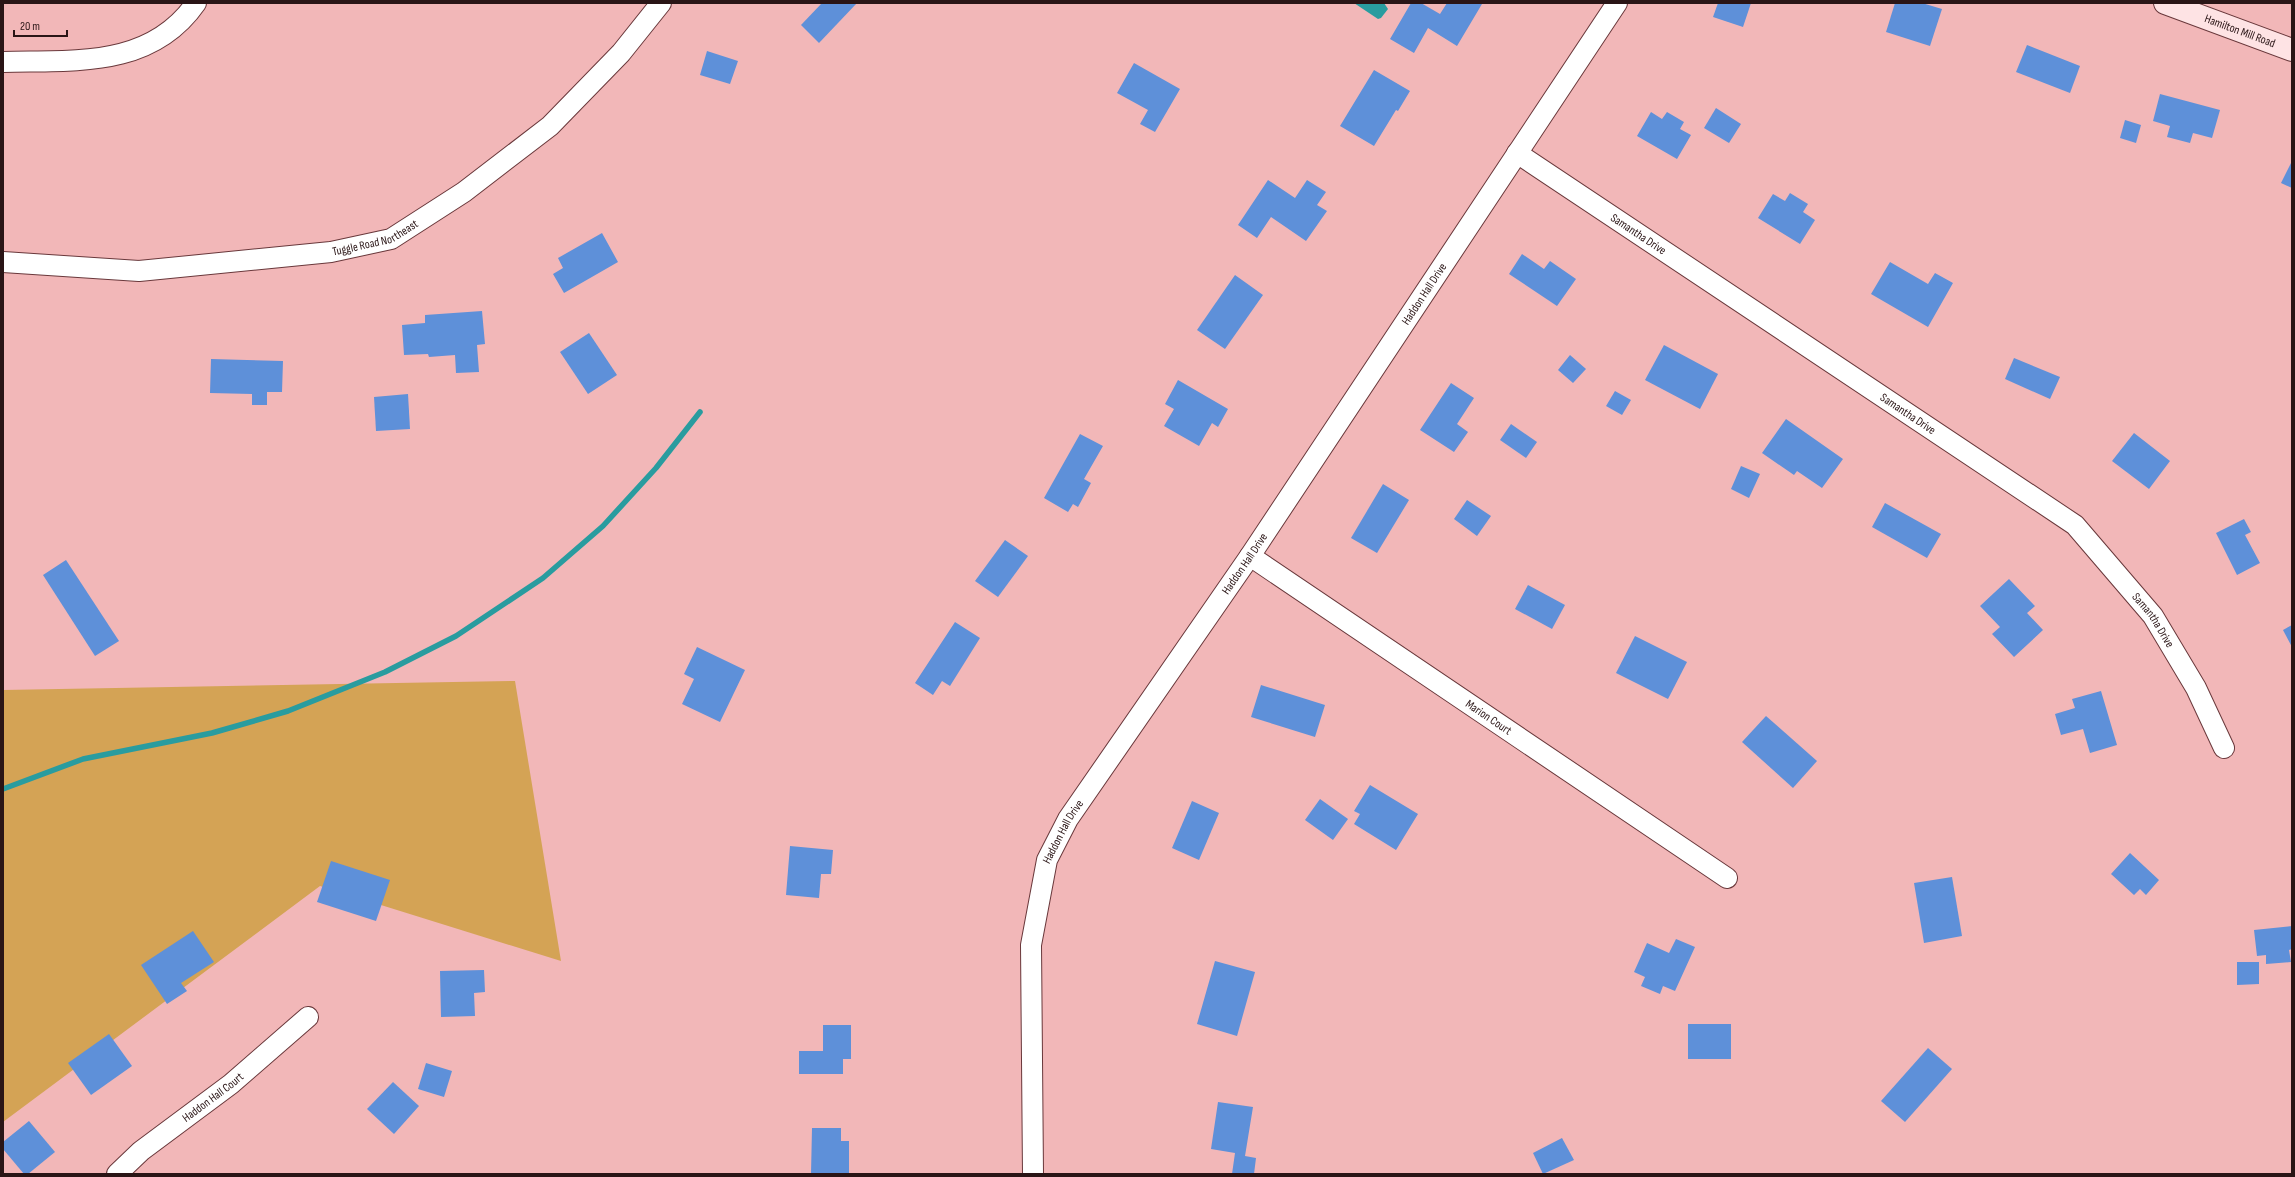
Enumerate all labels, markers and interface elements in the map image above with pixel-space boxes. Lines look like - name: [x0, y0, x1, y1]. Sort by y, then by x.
- street label: Hamilton Mill Road: [2202, 11, 2277, 51]
- scale bar: [14, 12, 67, 38]
- text: 20 m: [20, 19, 40, 34]
- street label: Samantha Drive: [1608, 210, 1669, 258]
- street label: Tuggle Road Northeast: [331, 216, 421, 259]
- street label: Haddon Hall Drive: [1399, 260, 1450, 328]
- street label: Samantha Drive: [1877, 390, 1939, 438]
- street label: Haddon Hall Drive: [1219, 530, 1271, 597]
- street label: Samantha Drive: [2128, 590, 2177, 651]
- street label: Marion Court: [1462, 697, 1515, 739]
- street label: Haddon Hall Drive: [1039, 797, 1087, 866]
- street label: Haddon Hall Court: [180, 1069, 247, 1126]

